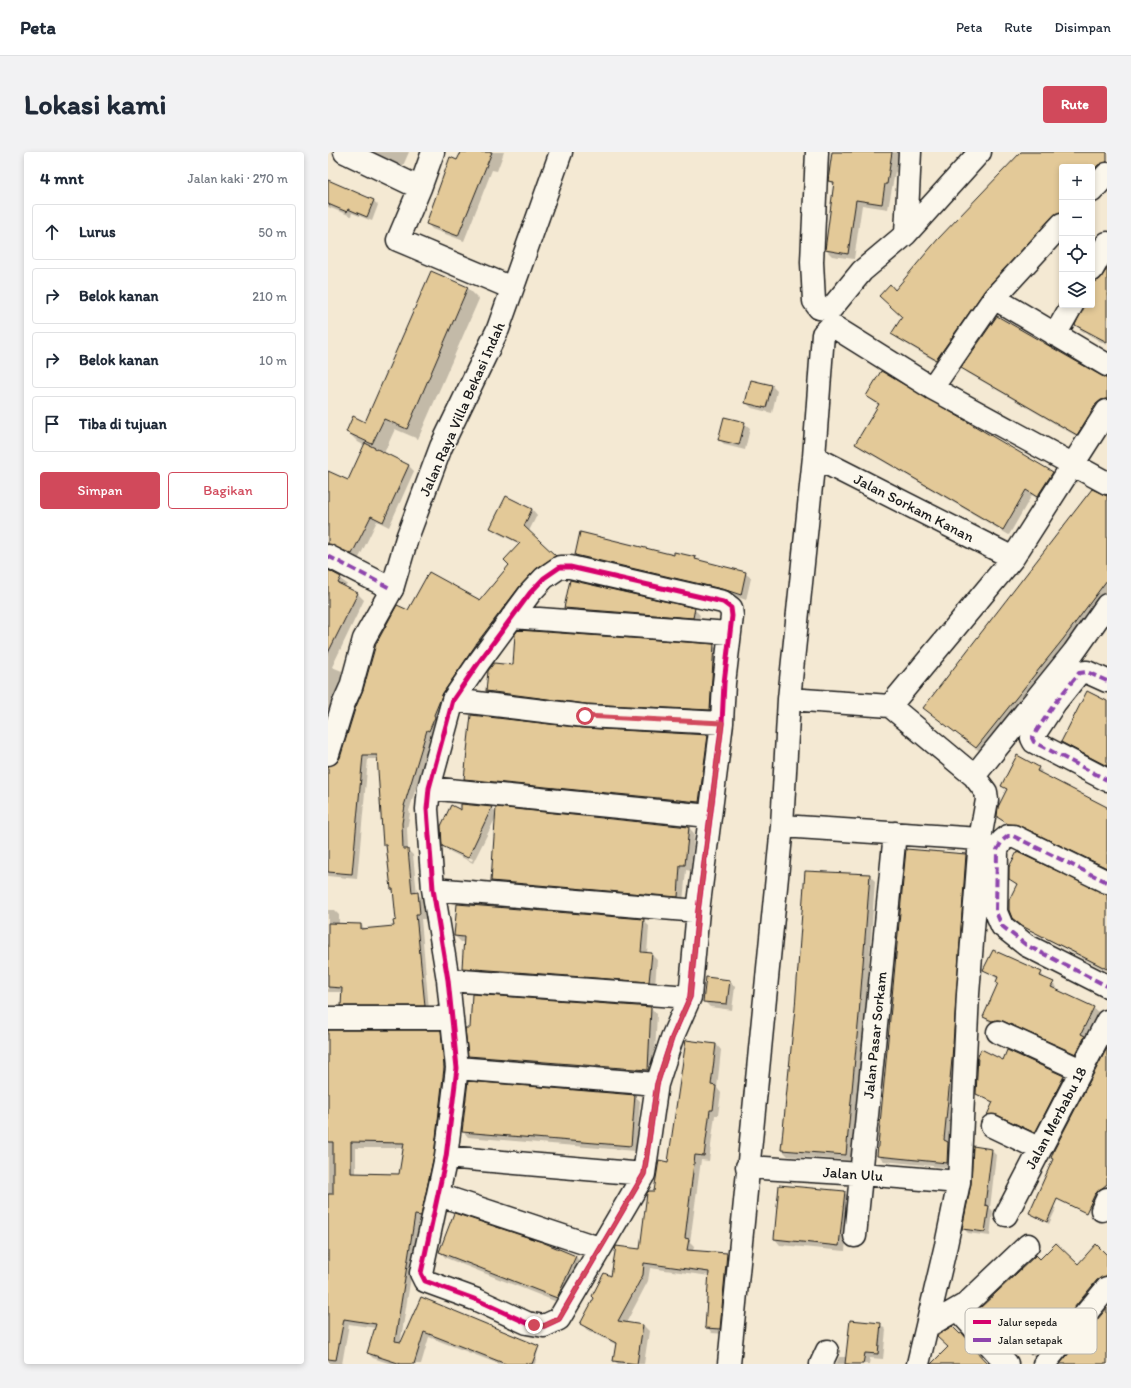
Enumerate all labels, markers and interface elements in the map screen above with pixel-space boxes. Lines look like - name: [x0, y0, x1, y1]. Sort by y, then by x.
- text: Peta: [20, 16, 56, 39]
- text: Peta: [956, 19, 982, 36]
- text: Rute: [1004, 19, 1032, 36]
- text: Disimpan: [1054, 19, 1111, 36]
- button: Rute: [1043, 86, 1107, 123]
- text: Lokasi kami: [24, 87, 166, 121]
- map controls: [1059, 164, 1095, 308]
- button: +: [1059, 164, 1095, 200]
- text: 4 mnt: [40, 168, 84, 188]
- text: Jalan kaki · 270 m: [188, 171, 288, 186]
- button: −: [1059, 200, 1095, 236]
- icon: ahead: [41, 221, 63, 243]
- text: Lurus: [79, 223, 116, 241]
- text: 50 m: [258, 225, 287, 240]
- button: locate: [1059, 236, 1095, 272]
- button: layers: [1059, 272, 1095, 308]
- icon: right: [41, 285, 63, 307]
- text: Belok kanan: [79, 287, 159, 305]
- text: 210 m: [252, 289, 287, 304]
- street label: Jalan Raya Villa Bekasi Indah: [415, 319, 509, 499]
- icon: right: [41, 349, 63, 371]
- text: Belok kanan: [79, 351, 159, 369]
- text: 10 m: [259, 353, 287, 368]
- icon: arrive: [41, 413, 63, 435]
- text: Tiba di tujuan: [79, 415, 167, 433]
- street label: Jalan Sorkam Kanan: [851, 470, 978, 546]
- button: Simpan: [40, 472, 160, 509]
- button: Bagikan: [168, 472, 288, 509]
- route start: [576, 707, 594, 725]
- street label: Jalan Pasar Sorkam: [859, 970, 891, 1100]
- street label: Jalan Merbabu 18: [1021, 1064, 1091, 1172]
- street label: Jalan Ulu: [822, 1163, 884, 1185]
- legend: [965, 1308, 1097, 1354]
- route end: [525, 1316, 543, 1334]
- text: Jalur sepeda: [998, 1316, 1058, 1329]
- text: Jalan setapak: [998, 1334, 1063, 1347]

